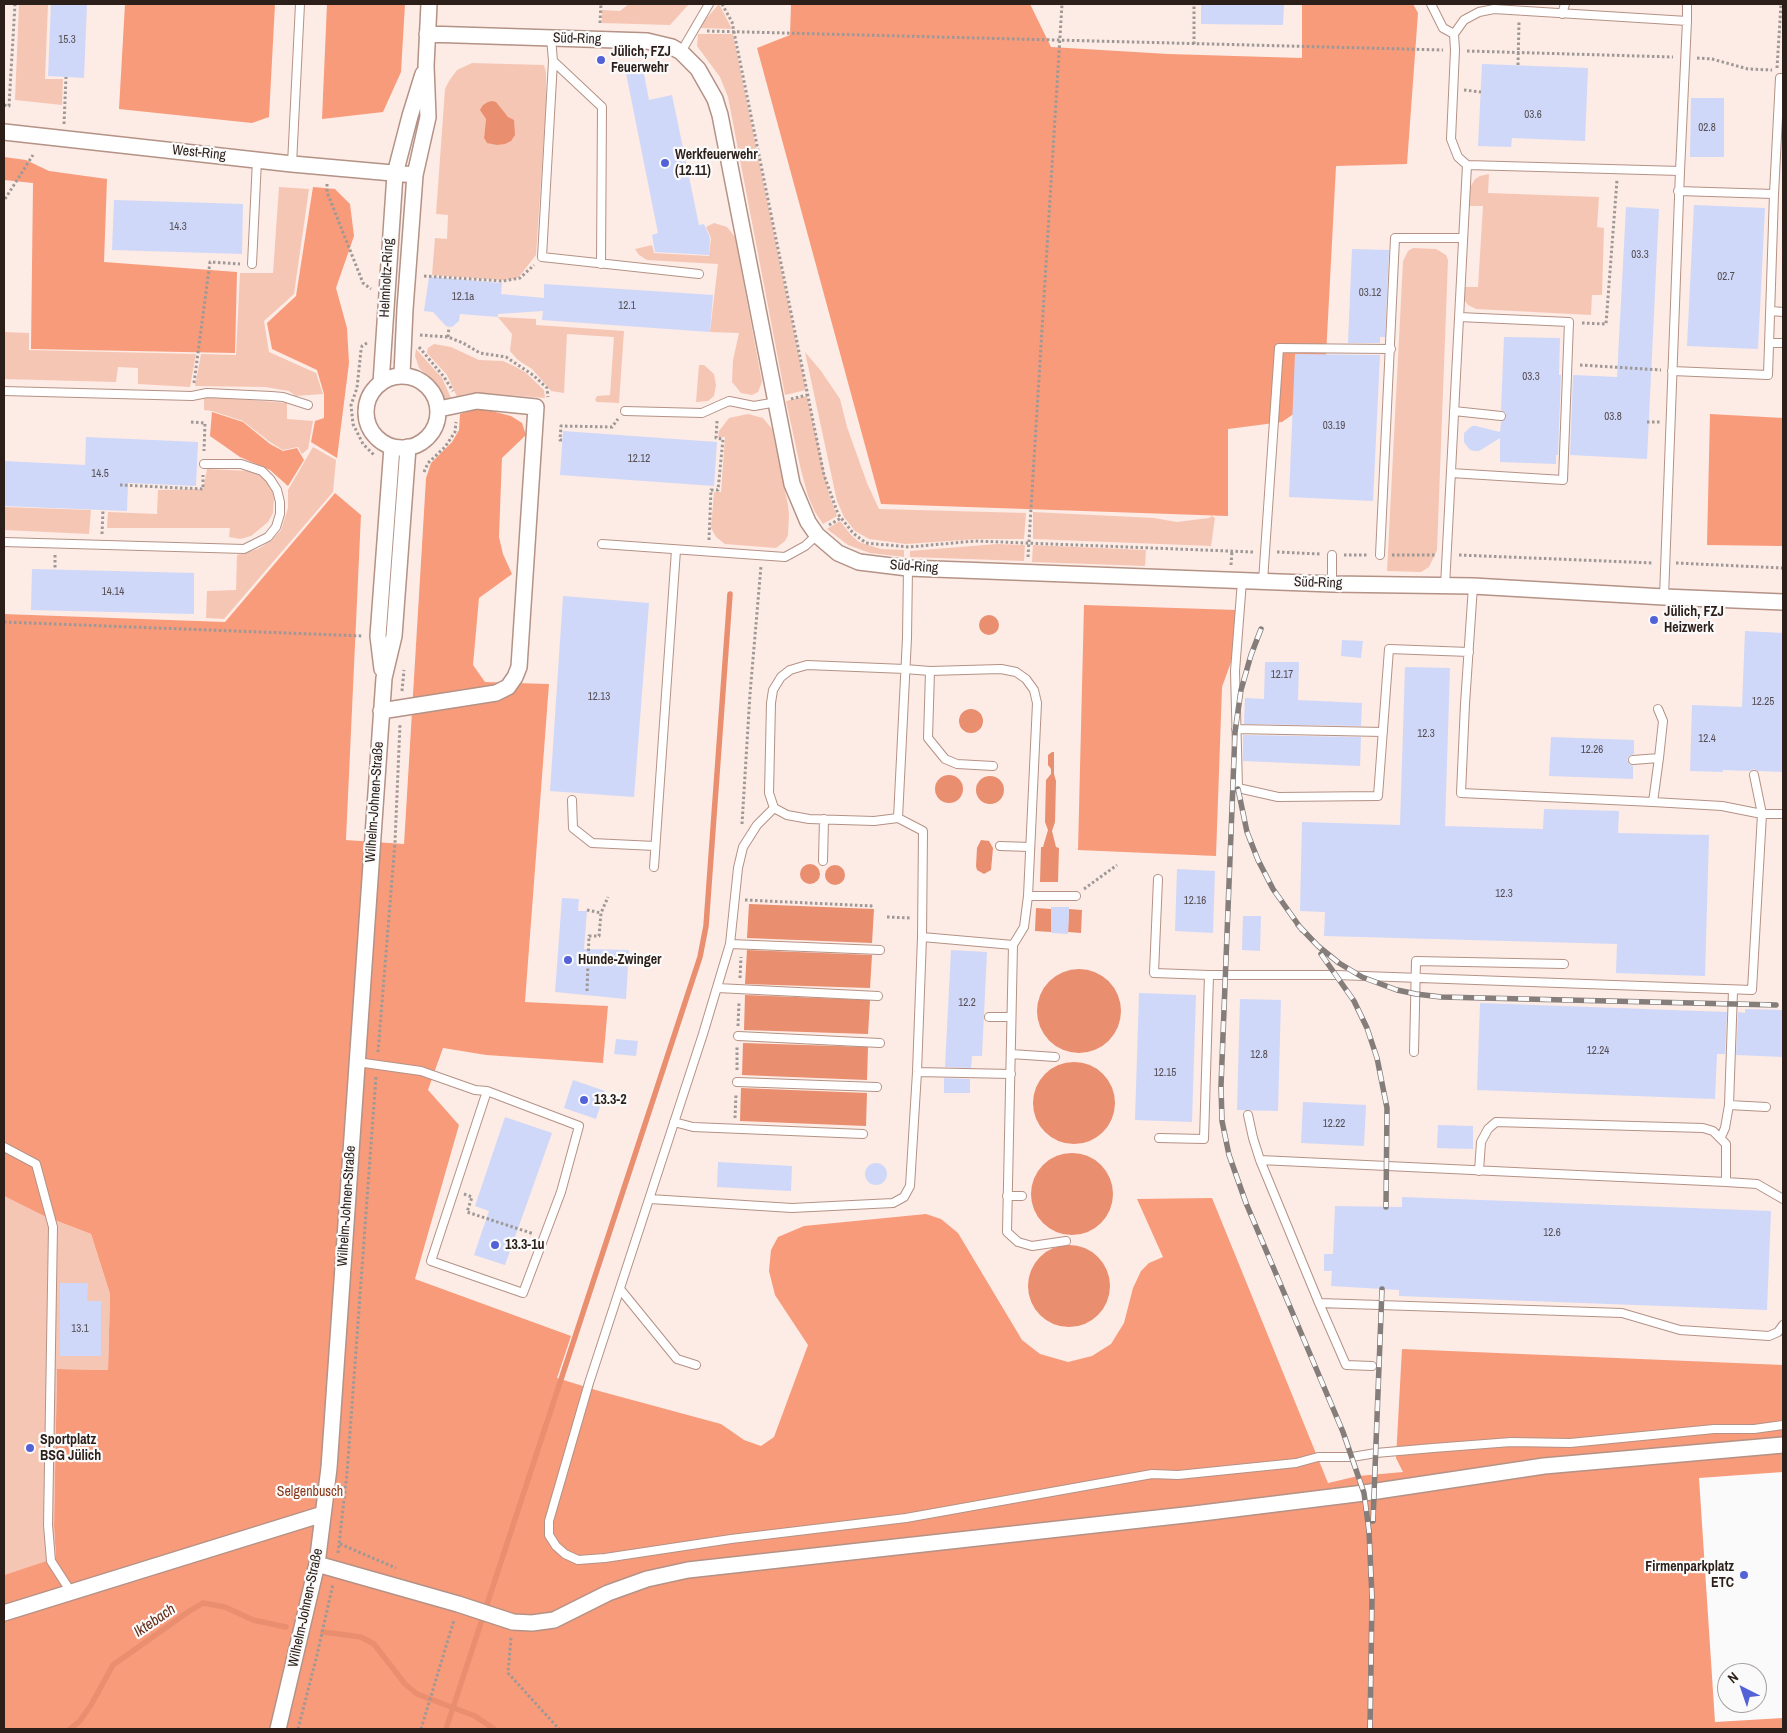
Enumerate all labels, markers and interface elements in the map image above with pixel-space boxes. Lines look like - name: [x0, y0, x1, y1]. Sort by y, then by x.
- street label: Süd-Ring: [552, 30, 602, 48]
- house number: 15.3: [58, 33, 76, 47]
- place label: Jülich, FZJ Feuerwehr: [611, 44, 671, 76]
- marker: Jülich, FZJ Feuerwehr: [595, 54, 607, 66]
- house number: 03.6: [1524, 108, 1542, 122]
- house number: 02.8: [1698, 121, 1716, 135]
- street label: West-Ring: [171, 142, 227, 164]
- place label: Werkfeuerwehr (12.11): [675, 147, 758, 180]
- marker: Werkfeuerwehr (12.11): [659, 157, 671, 169]
- house number: 14.3: [169, 220, 187, 234]
- street label: Helmholtz-Ring: [377, 238, 397, 318]
- house number: 03.3: [1631, 248, 1649, 262]
- house number: 02.7: [1717, 270, 1735, 284]
- house number: 03.12: [1359, 286, 1381, 300]
- house number: 12.1a: [452, 290, 474, 304]
- house number: 12.1: [618, 299, 636, 313]
- house number: 03.3: [1522, 370, 1540, 384]
- house number: 03.8: [1604, 410, 1622, 424]
- house number: 03.19: [1323, 419, 1345, 433]
- house number: 12.12: [628, 452, 650, 466]
- house number: 14.5: [91, 467, 109, 481]
- street label: Süd-Ring: [889, 557, 939, 577]
- street label: Süd-Ring: [1293, 574, 1343, 592]
- house number: 14.14: [102, 585, 124, 599]
- place label: Jülich, FZJ Heizwerk: [1664, 604, 1724, 636]
- marker: Jülich, FZJ Heizwerk: [1648, 614, 1660, 626]
- house number: 12.17: [1271, 668, 1293, 682]
- house number: 12.13: [588, 690, 610, 704]
- house number: 12.25: [1752, 695, 1774, 709]
- house number: 12.3: [1417, 727, 1435, 741]
- house number: 12.4: [1698, 732, 1716, 746]
- street label: Wilhelm-Johnen-Straße: [362, 741, 388, 863]
- house number: 12.26: [1581, 743, 1603, 757]
- house number: 12.3: [1495, 887, 1513, 901]
- house number: 12.16: [1184, 894, 1206, 908]
- place label: Hunde-Zwinger: [578, 952, 662, 968]
- marker: Hunde-Zwinger: [562, 954, 574, 966]
- house number: 12.2: [958, 996, 976, 1010]
- house number: 12.24: [1587, 1044, 1609, 1058]
- house number: 12.8: [1250, 1048, 1268, 1062]
- house number: 12.15: [1154, 1066, 1176, 1080]
- place label: 13.3-2: [594, 1092, 627, 1108]
- marker: 13.3-2: [578, 1094, 590, 1106]
- house number: 12.22: [1323, 1117, 1345, 1131]
- street label: Wilhelm-Johnen-Straße: [334, 1145, 360, 1267]
- house number: 12.6: [1543, 1226, 1561, 1240]
- place label: 13.3-1u: [505, 1237, 545, 1253]
- marker: 13.3-1u: [489, 1239, 501, 1251]
- house number: 13.1: [71, 1322, 89, 1336]
- place label: Sportplatz BSG Jülich: [40, 1432, 101, 1464]
- marker: Sportplatz BSG Jülich: [24, 1442, 36, 1454]
- park label: Selgenbusch: [277, 1484, 343, 1500]
- street label: Wilhelm-Johnen-Straße: [285, 1547, 327, 1669]
- place label: Firmenparkplatz ETC: [1645, 1559, 1734, 1591]
- marker: Firmenparkplatz ETC: [1738, 1569, 1750, 1581]
- water label: Iktebach: [131, 1601, 179, 1641]
- north arrow: [1717, 1663, 1767, 1713]
- text: N: [1724, 1668, 1742, 1687]

